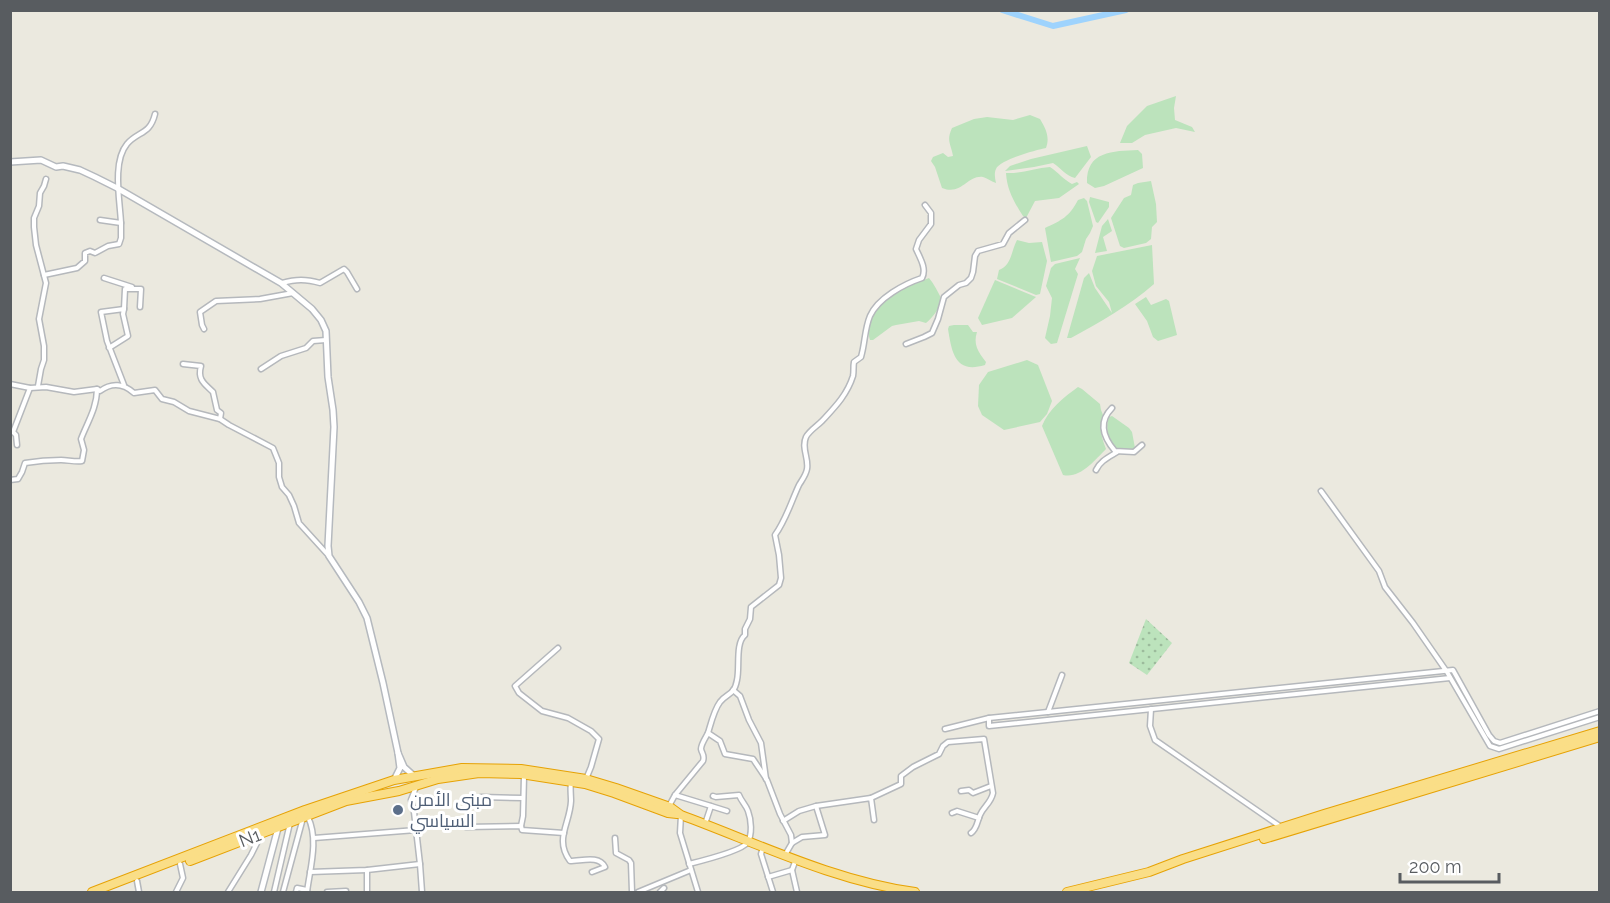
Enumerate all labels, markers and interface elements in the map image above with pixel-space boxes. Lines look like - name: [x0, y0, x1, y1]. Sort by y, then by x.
- place label: مبنى الأمن السياسي: [410, 789, 492, 834]
- marker: مبنى الأمن السياسي: [391, 803, 405, 817]
- street label: N1: [236, 824, 264, 851]
- scale bar: [1400, 846, 1499, 884]
- text: 200 m: [1409, 856, 1462, 877]

